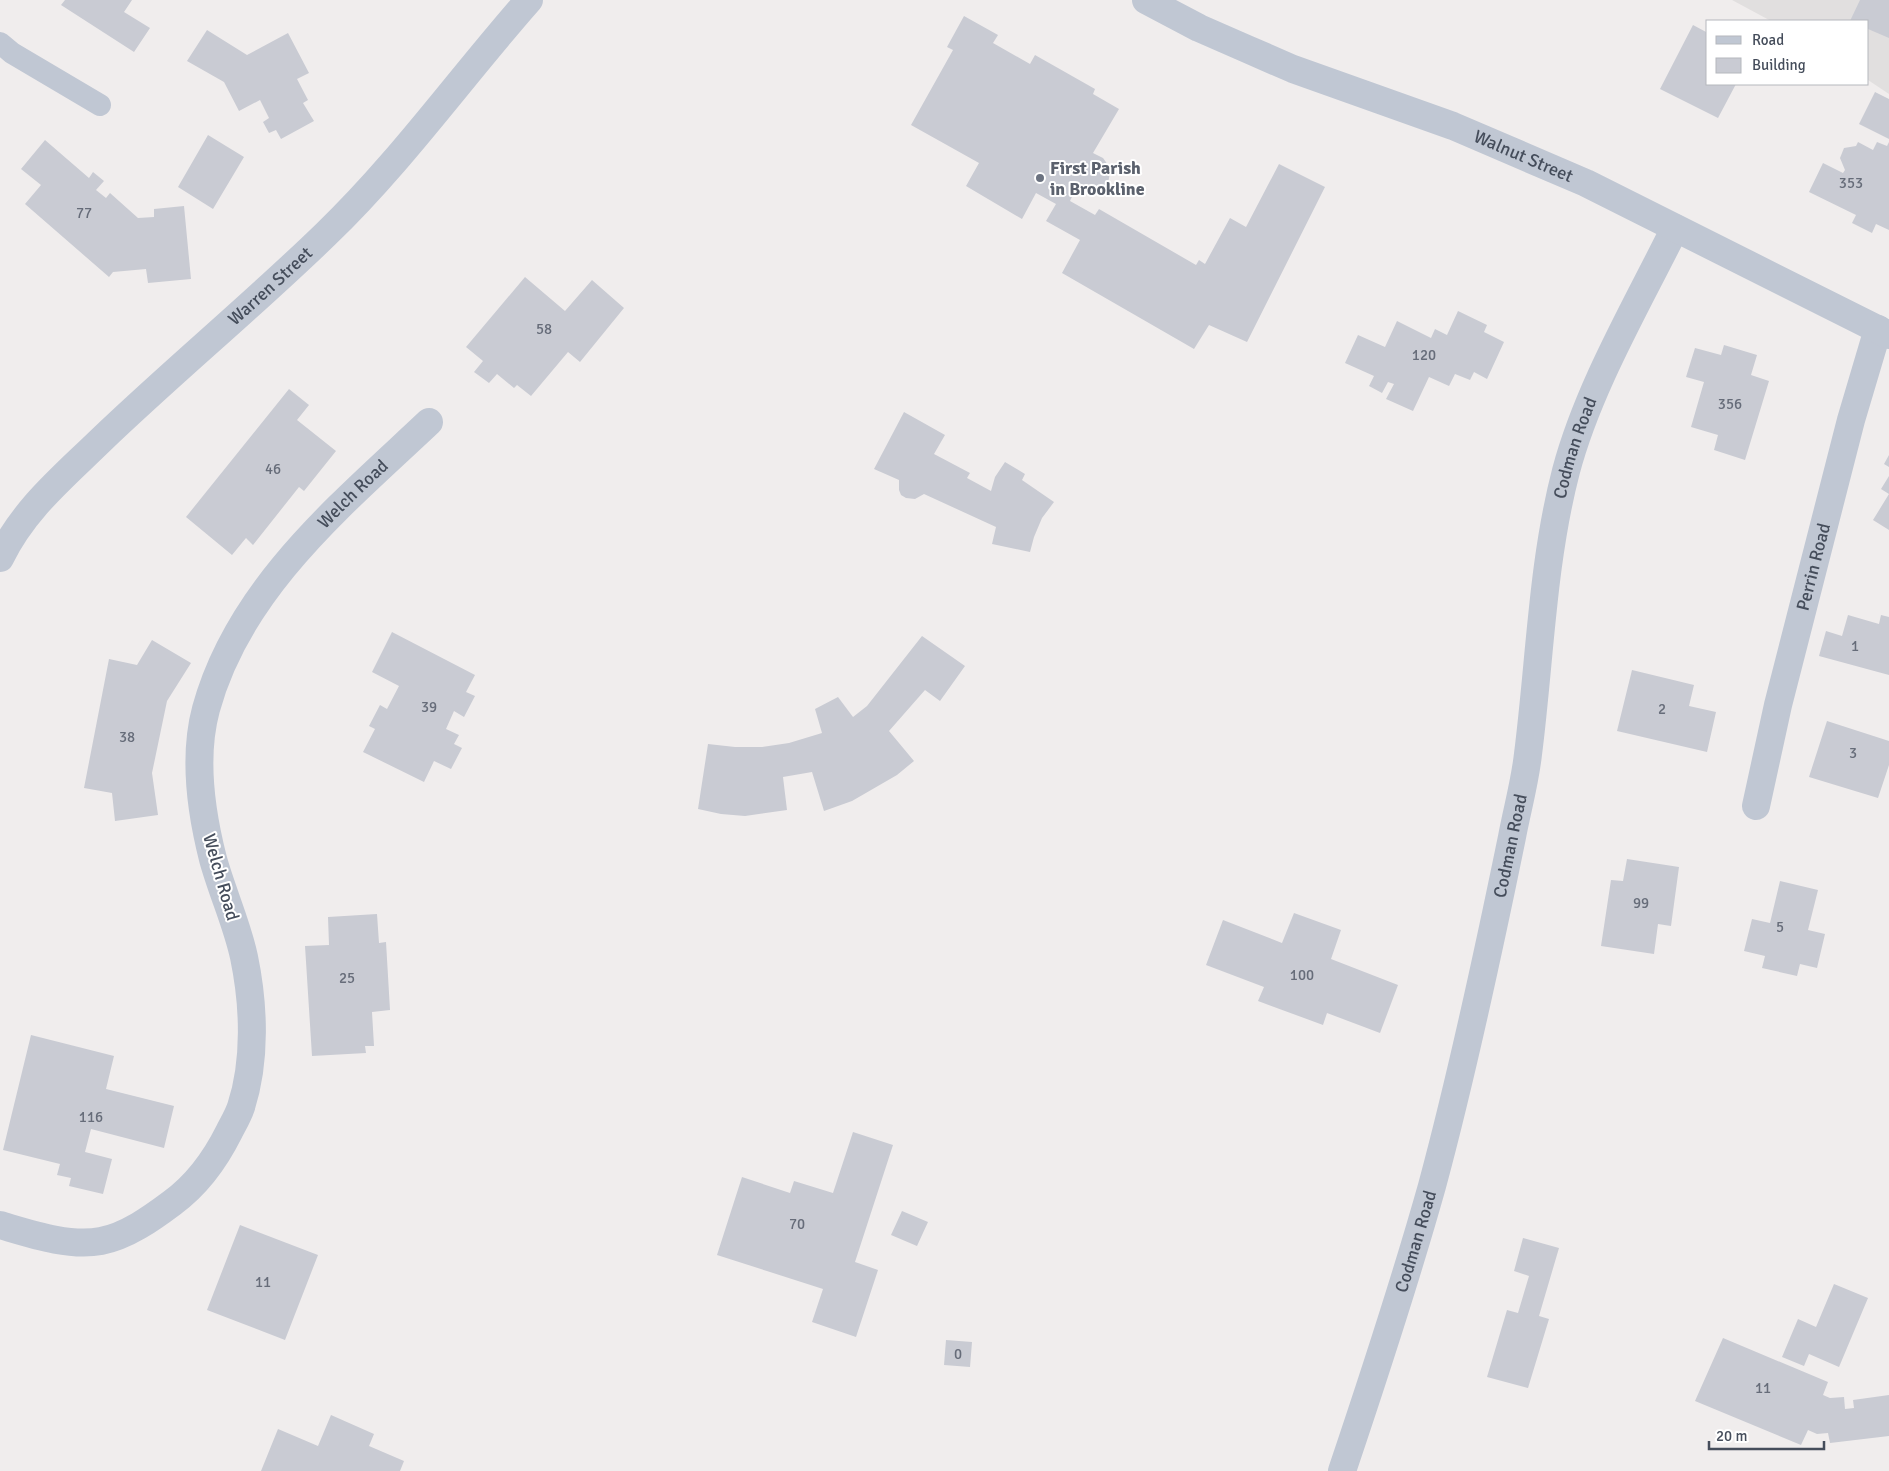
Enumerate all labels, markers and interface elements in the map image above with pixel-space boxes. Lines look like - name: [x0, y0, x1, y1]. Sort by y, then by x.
- legend: [1706, 20, 1869, 85]
- text: Road: [1752, 31, 1784, 49]
- text: Building: [1752, 56, 1806, 74]
- street label: Walnut Street: [1470, 125, 1577, 187]
- place label: First Parish in Brookline: [1050, 157, 1145, 200]
- marker: First Parish in Brookline: [1034, 172, 1046, 184]
- house number: 353: [1839, 174, 1863, 192]
- house number: 77: [76, 204, 92, 222]
- street label: Warren Street: [224, 242, 317, 330]
- house number: 58: [536, 320, 552, 338]
- house number: 120: [1412, 346, 1436, 364]
- street label: Codman Road: [1549, 394, 1602, 501]
- house number: 356: [1718, 395, 1742, 413]
- street label: Welch Road: [313, 455, 393, 533]
- house number: 46: [265, 460, 281, 478]
- street label: Perrin Road: [1792, 521, 1835, 613]
- house number: 1: [1851, 637, 1859, 655]
- house number: 39: [421, 698, 437, 716]
- house number: 2: [1658, 700, 1666, 718]
- house number: 38: [119, 728, 135, 746]
- house number: 3: [1849, 744, 1857, 762]
- street label: Codman Road: [1489, 792, 1532, 900]
- street label: Welch Road: [198, 831, 244, 923]
- house number: 99: [1633, 894, 1649, 912]
- house number: 5: [1776, 918, 1784, 936]
- house number: 100: [1290, 966, 1314, 984]
- house number: 25: [339, 969, 355, 987]
- house number: 116: [79, 1108, 103, 1126]
- street label: Codman Road: [1390, 1188, 1441, 1295]
- house number: 70: [789, 1215, 805, 1233]
- house number: 11: [255, 1273, 271, 1291]
- house number: 0: [954, 1345, 962, 1363]
- house number: 11: [1755, 1379, 1771, 1397]
- scale bar: [1709, 1418, 1824, 1450]
- text: 20 m: [1716, 1427, 1747, 1445]

